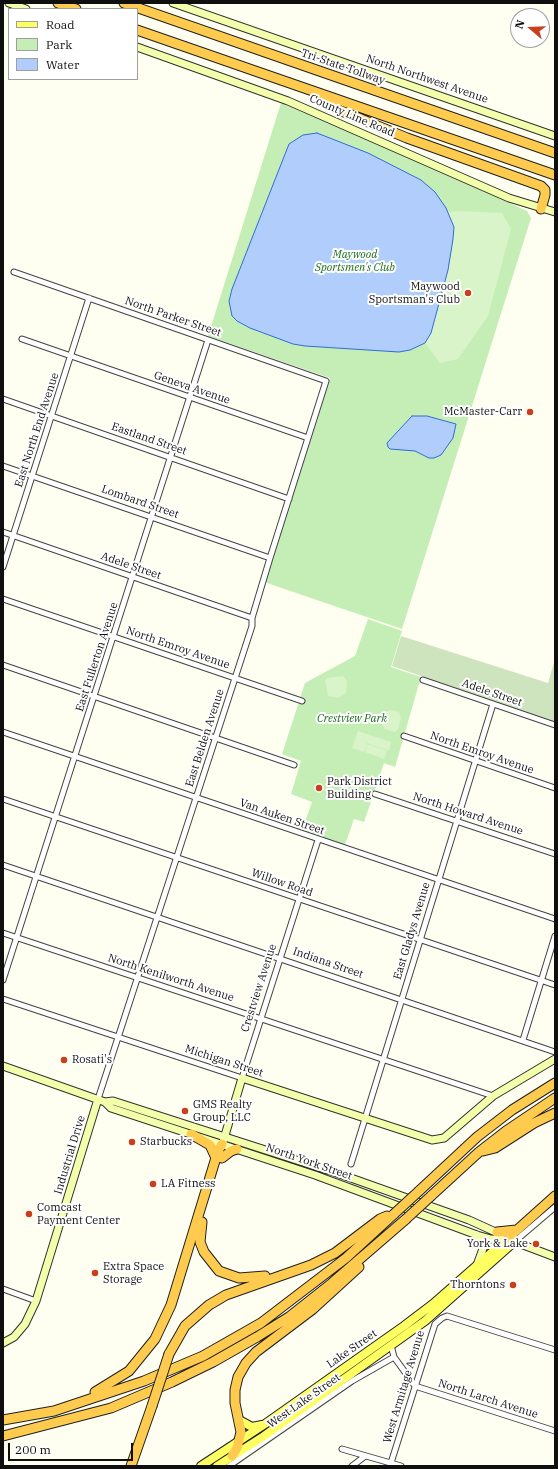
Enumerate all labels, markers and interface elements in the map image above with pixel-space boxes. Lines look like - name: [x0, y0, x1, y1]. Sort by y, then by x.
- legend: [8, 8, 138, 80]
- north arrow: [510, 8, 550, 48]
- text: Road: [46, 17, 75, 32]
- text: N: [512, 18, 528, 31]
- text: Park: [46, 37, 72, 52]
- street label: Tri-State Tollway: [299, 46, 387, 88]
- street label: North Northwest Avenue: [364, 52, 490, 106]
- text: Water: [46, 57, 79, 72]
- street label: County Line Road: [307, 92, 397, 140]
- park label: Maywood Sportsmen's Club: [315, 248, 395, 274]
- place label: Maywood Sportsman's Club: [369, 280, 460, 306]
- marker: Maywood Sportsman's Club: [463, 288, 473, 298]
- street label: North Parker Street: [123, 294, 223, 340]
- street label: Geneva Avenue: [152, 369, 232, 407]
- street label: East North End Avenue: [12, 371, 62, 489]
- place label: McMaster-Carr: [444, 405, 522, 419]
- marker: McMaster-Carr: [525, 407, 535, 417]
- street label: Eastland Street: [110, 420, 188, 458]
- street label: Lombard Street: [100, 483, 180, 521]
- street label: Adele Street: [99, 550, 163, 582]
- street label: East Fullerton Avenue: [73, 601, 121, 713]
- street label: North Emroy Avenue: [124, 624, 232, 672]
- street label: Adele Street: [460, 677, 524, 709]
- street label: East Belden Avenue: [183, 687, 227, 789]
- park label: Crestview Park: [317, 712, 387, 726]
- street label: North Emroy Avenue: [428, 729, 536, 777]
- place label: Park District Building: [327, 775, 392, 801]
- marker: Park District Building: [314, 783, 324, 793]
- street label: North Howard Avenue: [411, 790, 525, 838]
- street label: Van Auken Street: [238, 796, 326, 838]
- street label: Willow Road: [250, 866, 314, 900]
- street label: East Gladys Avenue: [391, 881, 433, 981]
- street label: Crestview Avenue: [239, 942, 279, 1034]
- street label: Indiana Street: [291, 945, 365, 981]
- street label: North Kenilworth Avenue: [106, 951, 236, 1005]
- street label: Michigan Street: [183, 1042, 265, 1080]
- place label: Rosati's: [72, 1053, 112, 1067]
- marker: Rosati's: [59, 1055, 69, 1065]
- place label: GMS Realty Group, LLC: [193, 1098, 252, 1124]
- marker: GMS Realty Group, LLC: [180, 1106, 190, 1116]
- street label: Industrial Drive: [52, 1114, 88, 1196]
- place label: Starbucks: [140, 1135, 192, 1149]
- marker: Starbucks: [127, 1137, 137, 1147]
- street label: North York Street: [264, 1141, 354, 1183]
- place label: LA Fitness: [161, 1177, 215, 1191]
- marker: LA Fitness: [148, 1179, 158, 1189]
- place label: Comcast Payment Center: [37, 1201, 120, 1227]
- marker: Comcast Payment Center: [24, 1209, 34, 1219]
- place label: York & Lake: [467, 1237, 528, 1251]
- marker: York & Lake: [531, 1239, 541, 1249]
- place label: Extra Space Storage: [103, 1260, 164, 1286]
- marker: Extra Space Storage: [90, 1268, 100, 1278]
- place label: Thorntons: [450, 1278, 505, 1292]
- marker: Thorntons: [508, 1280, 518, 1290]
- street label: Lake Street: [324, 1327, 380, 1371]
- street label: West Armitage Avenue: [381, 1329, 427, 1445]
- street label: West Lake Street: [265, 1371, 343, 1431]
- street label: North Larch Avenue: [436, 1377, 540, 1421]
- scale bar: [10, 1435, 135, 1461]
- text: 200 m: [15, 1442, 51, 1457]

